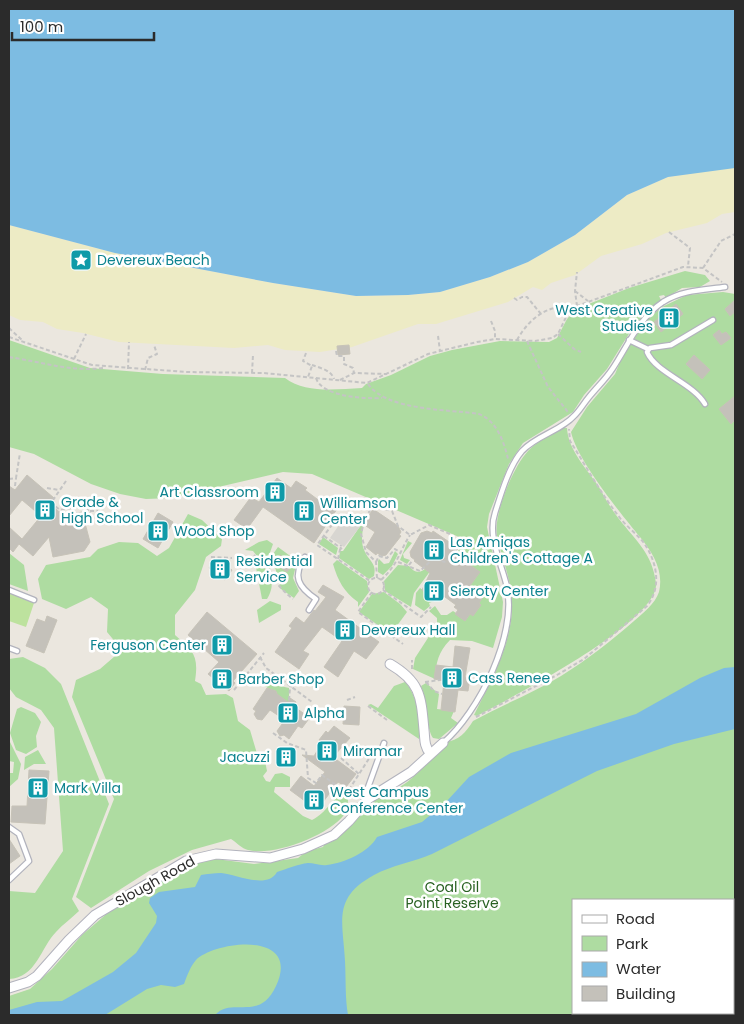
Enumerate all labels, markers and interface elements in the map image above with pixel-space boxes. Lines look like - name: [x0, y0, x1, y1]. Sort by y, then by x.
- scale bar: [12, 10, 155, 42]
- text: 100 m: [20, 16, 63, 37]
- place icon: Devereux Beach: [69, 248, 93, 272]
- place label: Devereux Beach: [97, 250, 210, 270]
- place label: West Creative Studies: [555, 300, 653, 336]
- building icon: West Creative Studies: [657, 306, 681, 330]
- building icon: Art Classroom: [263, 480, 287, 504]
- place label: Art Classroom: [160, 482, 259, 502]
- place label: Grade & High School: [61, 492, 143, 528]
- place label: Williamson Center: [320, 493, 397, 529]
- building icon: Grade & High School: [33, 498, 57, 522]
- building icon: Williamson Center: [292, 499, 316, 523]
- building icon: Wood Shop: [146, 519, 170, 543]
- place label: Wood Shop: [174, 521, 254, 541]
- place label: Las Amigas Children's Cottage A: [450, 532, 593, 568]
- building icon: Las Amigas Children's Cottage A: [422, 538, 446, 562]
- place label: Residential Service: [236, 551, 313, 587]
- building icon: Residential Service: [208, 557, 232, 581]
- building icon: Sieroty Center: [422, 579, 446, 603]
- place label: Sieroty Center: [450, 581, 549, 601]
- building icon: Devereux Hall: [333, 618, 357, 642]
- place label: Devereux Hall: [361, 620, 455, 640]
- building icon: Ferguson Center: [210, 633, 234, 657]
- place label: Ferguson Center: [90, 635, 206, 655]
- building icon: Cass Renee: [440, 666, 464, 690]
- building icon: Barber Shop: [210, 667, 234, 691]
- place label: Cass Renee: [468, 668, 550, 688]
- place label: Barber Shop: [238, 669, 324, 689]
- building icon: Alpha: [276, 701, 300, 725]
- place label: Alpha: [304, 703, 345, 723]
- building icon: Miramar: [315, 739, 339, 763]
- place label: Miramar: [343, 741, 402, 761]
- building icon: Jacuzzi: [274, 745, 298, 769]
- place label: Jacuzzi: [219, 747, 270, 767]
- building icon: Mark Villa: [26, 776, 50, 800]
- place label: Mark Villa: [54, 778, 121, 798]
- place label: West Campus Conference Center: [330, 782, 463, 818]
- building icon: West Campus Conference Center: [302, 788, 326, 812]
- street label: Slough Road: [112, 851, 198, 911]
- park label: Coal Oil Point Reserve: [405, 877, 499, 913]
- legend: [572, 899, 734, 1014]
- text: Road: [616, 908, 655, 929]
- text: Park: [616, 933, 648, 954]
- text: Water: [616, 958, 662, 979]
- text: Building: [616, 983, 676, 1004]

